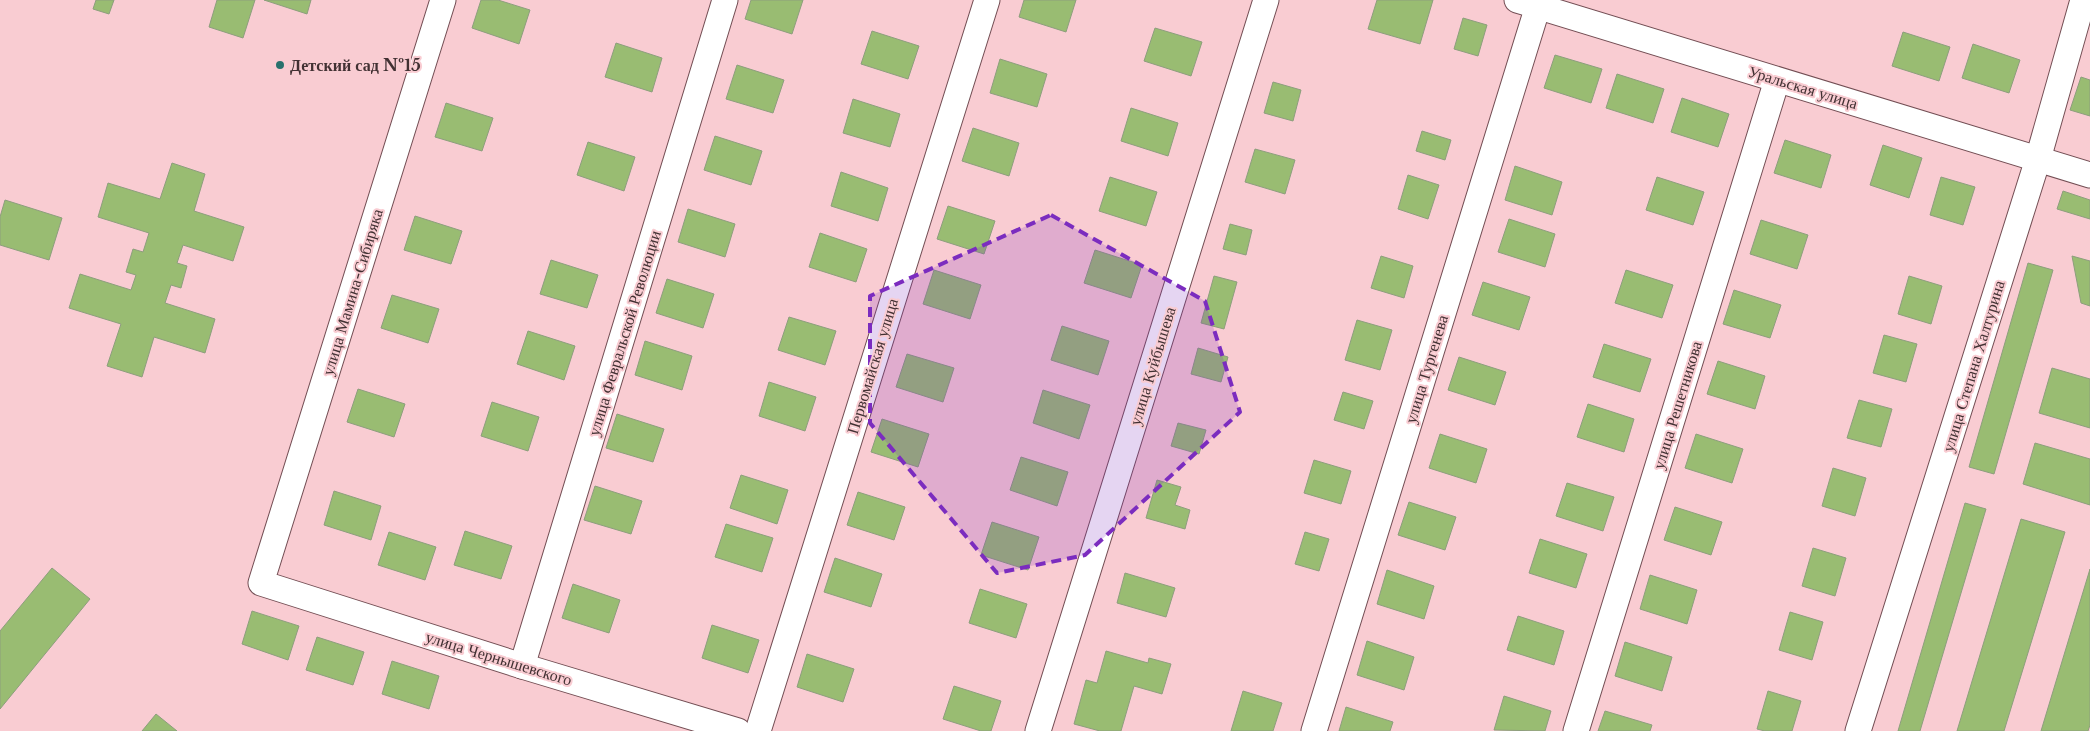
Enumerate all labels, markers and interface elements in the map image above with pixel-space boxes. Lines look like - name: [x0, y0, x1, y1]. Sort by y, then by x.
- place label: Детский сад №15: [290, 55, 421, 75]
- marker: Детский сад №15: [274, 59, 286, 71]
- street label: Уральская улица: [1746, 61, 1860, 113]
- street label: улица Мамина-Сибиряка: [317, 206, 387, 378]
- street label: улица Февральской Революции: [583, 227, 665, 438]
- street label: улица Степана Халтурина: [1937, 278, 2009, 454]
- street label: Первомайская улица: [842, 296, 902, 436]
- street label: улица Куйбышева: [1124, 304, 1180, 428]
- street label: улица Тургенева: [1400, 312, 1452, 426]
- street label: улица Решетникова: [1648, 339, 1706, 471]
- street label: улица Чернышевского: [423, 626, 575, 690]

